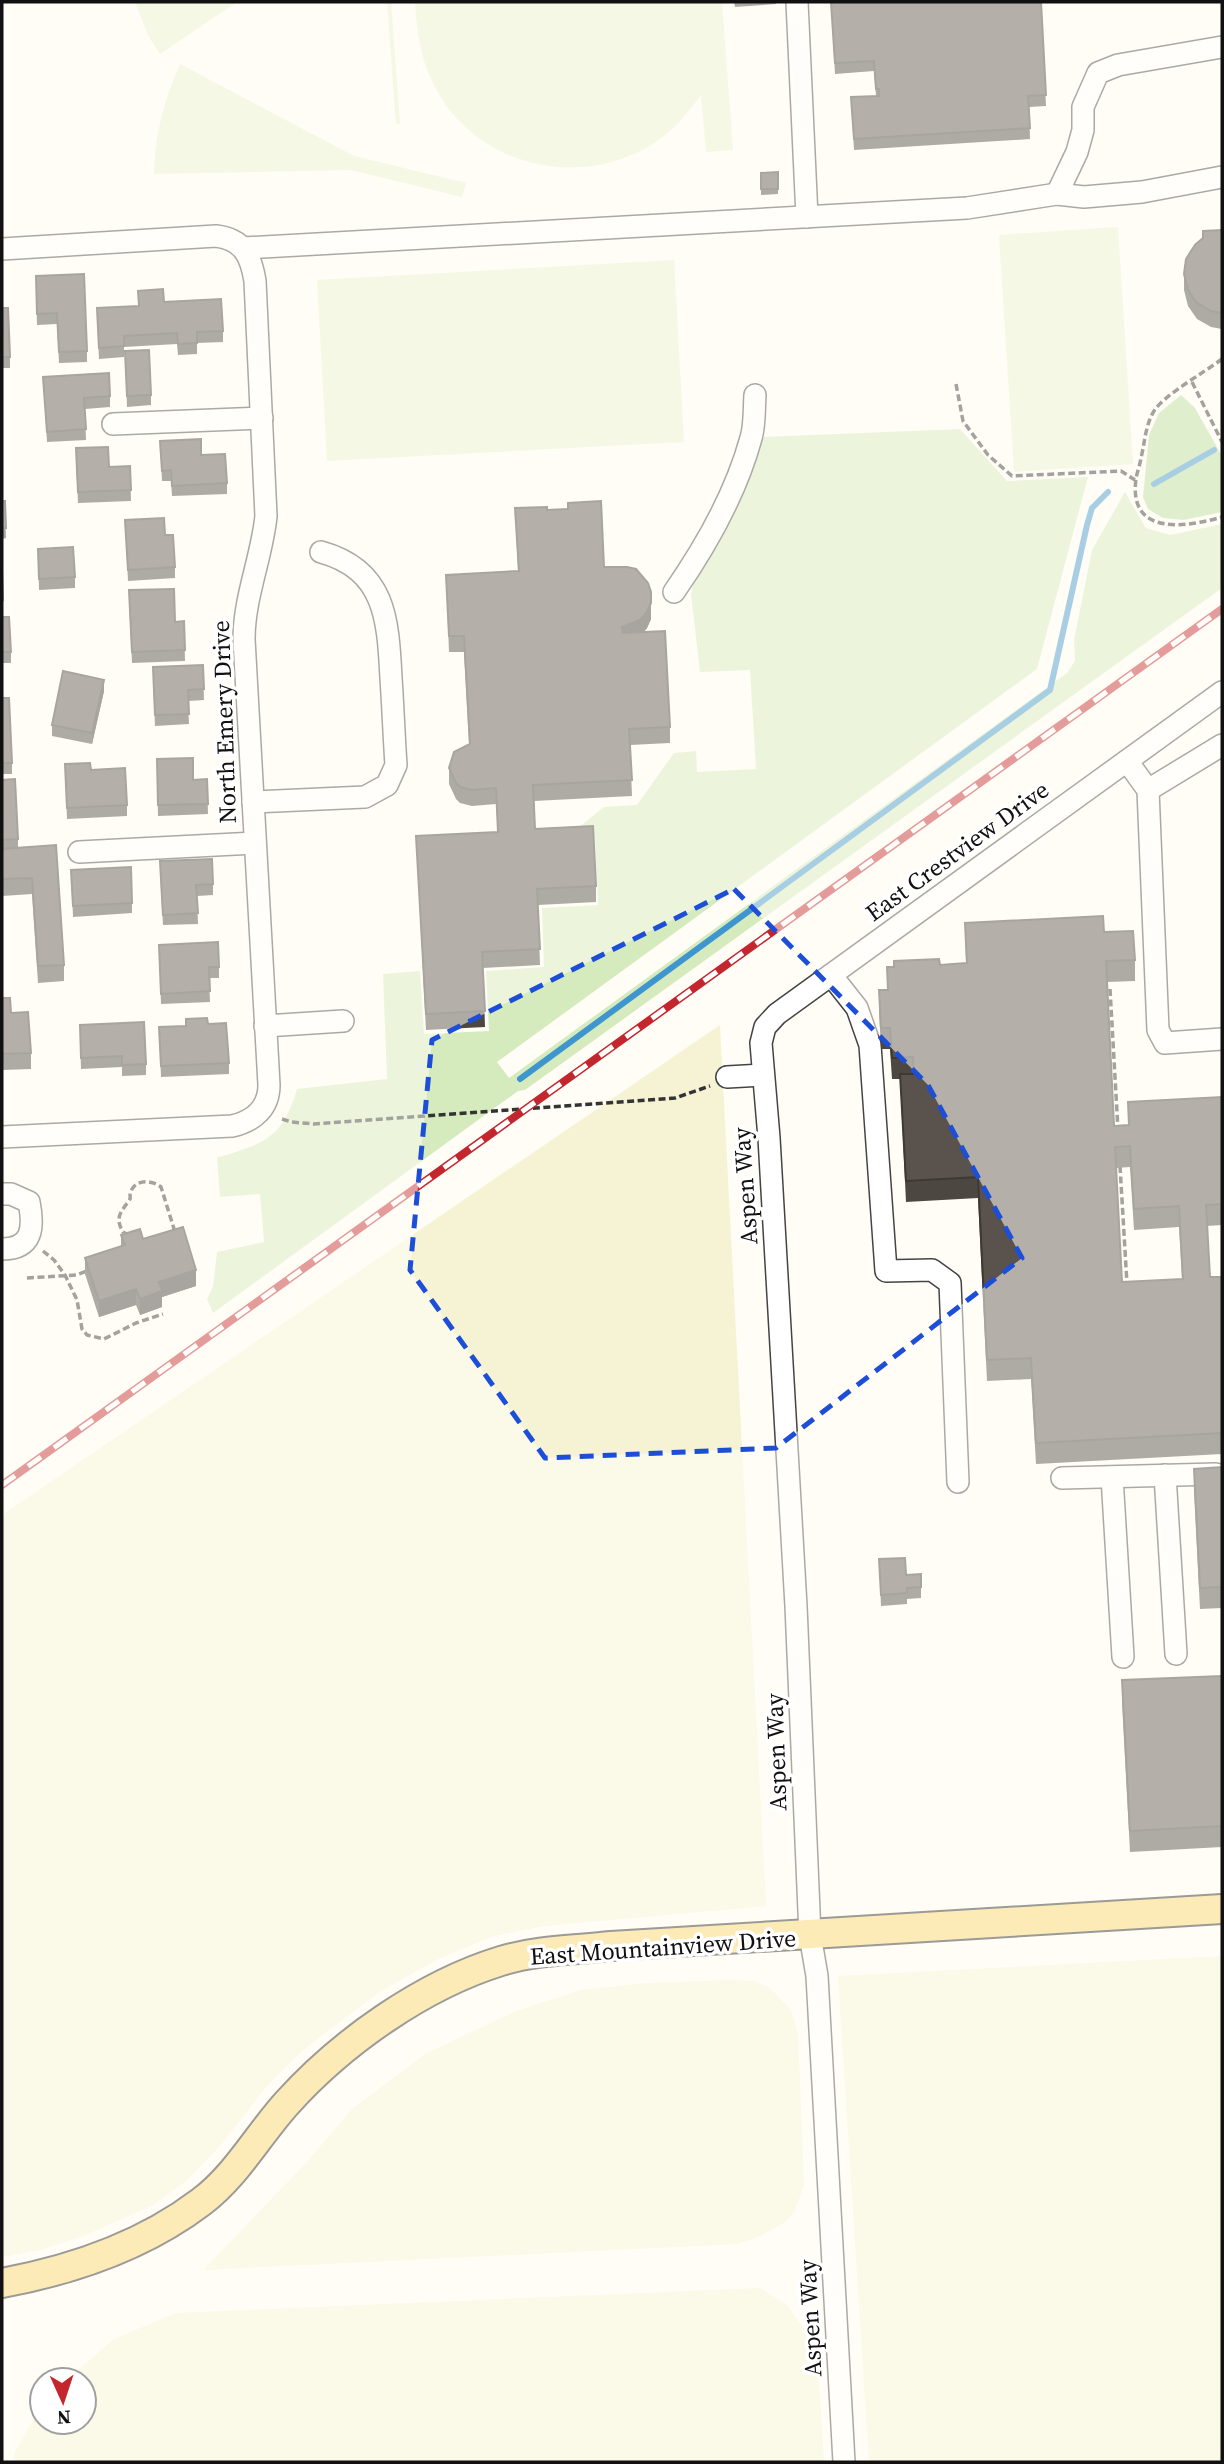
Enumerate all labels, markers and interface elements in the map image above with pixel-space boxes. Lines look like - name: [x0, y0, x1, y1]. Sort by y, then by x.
- street label: North Emery Drive: [204, 620, 244, 824]
- street label: East Crestview Drive: [859, 773, 1055, 929]
- street label: Aspen Way: [724, 1126, 766, 1246]
- street label: Aspen Way: [757, 1692, 795, 1811]
- street label: East Mountainview Drive: [529, 1921, 797, 1973]
- street label: Aspen Way: [790, 2258, 830, 2378]
- north arrow: [28, 2366, 98, 2436]
- text: N: [56, 2405, 71, 2431]

